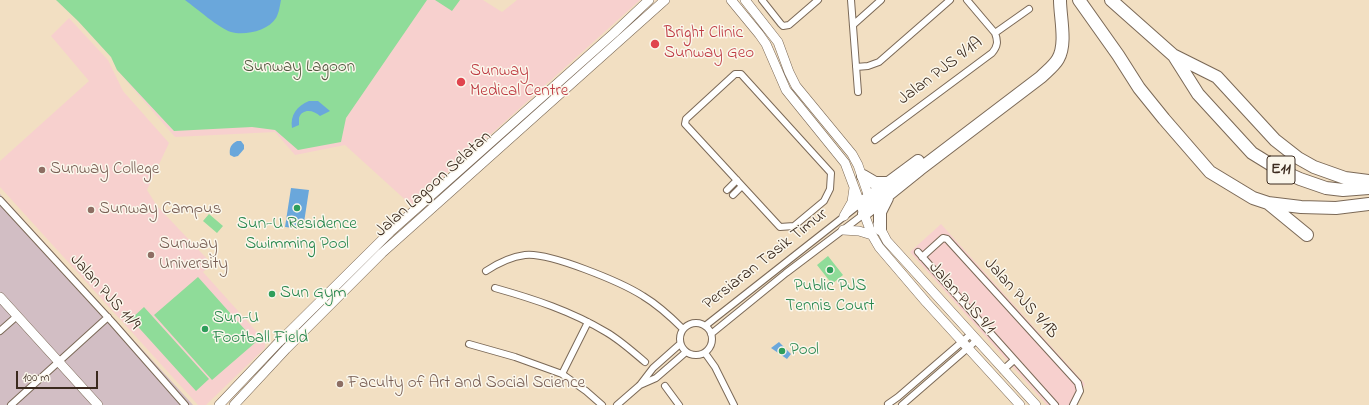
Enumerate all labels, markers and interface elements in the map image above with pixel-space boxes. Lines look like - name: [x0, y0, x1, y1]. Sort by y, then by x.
- place label: Bright Clinic Sunway Geo: [664, 24, 754, 64]
- street label: Jalan PJS 9/1A: [895, 34, 987, 110]
- marker: Bright Clinic Sunway Geo: [649, 38, 661, 50]
- park label: Sunway Lagoon: [243, 58, 355, 78]
- place label: Sunway Medical Centre: [470, 62, 568, 102]
- marker: Sunway Medical Centre: [455, 76, 467, 88]
- street label: Jalan Lagoon Selatan: [372, 127, 496, 243]
- road number: E11: [1267, 156, 1295, 184]
- place label: Sunway College: [50, 160, 159, 180]
- marker: Sunway College: [37, 165, 47, 175]
- place label: Sunway Campus: [99, 200, 221, 220]
- marker: Sun-U Residence Swimming Pool: [292, 203, 302, 213]
- marker: Sunway Campus: [86, 205, 96, 215]
- street label: Persiaran Tasik Timur: [699, 205, 833, 315]
- place label: Sun-U Residence Swimming Pool: [237, 215, 357, 255]
- place label: Sunway University: [159, 235, 228, 275]
- marker: Sunway University: [146, 250, 156, 260]
- street label: Jalan PJS 11/9: [64, 251, 144, 335]
- street label: Jalan PJS 9/1B: [978, 254, 1062, 344]
- street label: Jalan PJS 9/1: [923, 259, 999, 339]
- marker: Public PJS Tennis Court: [825, 265, 835, 275]
- place label: Public PJS Tennis Court: [786, 277, 874, 317]
- place label: Sun Gym: [280, 284, 347, 304]
- marker: Sun Gym: [267, 289, 277, 299]
- place label: Sun-U Football Field: [213, 309, 308, 349]
- marker: Sun-U Football Field: [200, 324, 210, 334]
- place label: Pool: [790, 341, 819, 361]
- marker: Pool: [777, 346, 787, 356]
- scale bar: [18, 363, 100, 389]
- text: 100 m: [23, 369, 50, 387]
- place label: Faculty of Art and Social Science: [348, 374, 585, 394]
- marker: Faculty of Art and Social Science: [335, 379, 345, 389]

